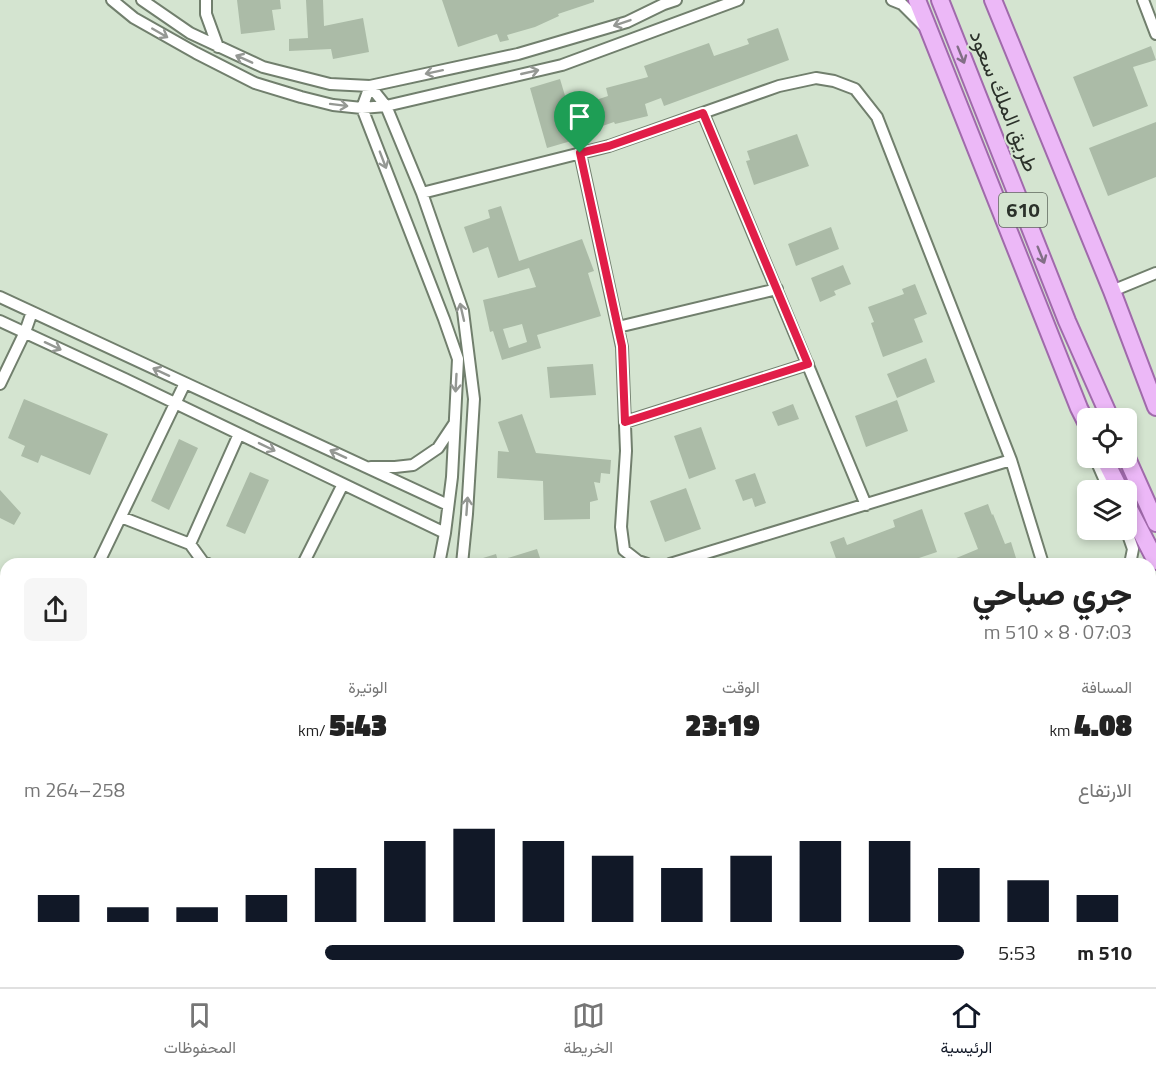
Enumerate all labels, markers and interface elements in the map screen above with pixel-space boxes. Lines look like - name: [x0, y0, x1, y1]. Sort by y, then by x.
- one-way arrow: [613, 18, 632, 29]
- street label: طريق الملك سعود: [962, 25, 1048, 176]
- one-way arrow: [151, 27, 168, 39]
- one-way arrow: [956, 45, 967, 63]
- one-way arrow: [236, 52, 254, 64]
- one-way arrow: [520, 66, 539, 78]
- one-way arrow: [424, 67, 444, 78]
- pin: [554, 91, 605, 153]
- one-way arrow: [329, 100, 349, 111]
- icon: arrive: [563, 100, 596, 133]
- one-way arrow: [378, 150, 389, 169]
- road number: 610: [999, 193, 1047, 227]
- one-way arrow: [1036, 245, 1047, 264]
- one-way arrow: [456, 303, 468, 322]
- one-way arrow: [44, 340, 62, 352]
- one-way arrow: [152, 365, 170, 376]
- one-way arrow: [451, 373, 462, 393]
- map controls: [1077, 408, 1137, 540]
- button: locate: [1077, 408, 1137, 468]
- one-way arrow: [258, 442, 276, 454]
- one-way arrow: [329, 447, 347, 459]
- button: layers: [1077, 480, 1137, 540]
- one-way arrow: [462, 496, 473, 516]
- text: جري صباحي: [972, 568, 1132, 618]
- button: share: [24, 578, 87, 641]
- text: 07:03 · 8 × 510 m: [984, 616, 1132, 647]
- text: الوتيرة: [348, 675, 387, 699]
- text: الوقت: [722, 675, 760, 699]
- text: المسافة: [1081, 675, 1132, 699]
- text: 5:43: [329, 702, 387, 748]
- text: 23:19: [685, 702, 760, 748]
- text: 4.08: [1074, 702, 1132, 748]
- text: /km: [298, 718, 329, 742]
- text: km: [1049, 718, 1074, 742]
- text: 258–264 m: [24, 774, 125, 805]
- text: الارتفاع: [1078, 774, 1132, 805]
- text: 5:53: [998, 937, 1036, 968]
- text: 510 m: [1077, 937, 1132, 968]
- tab: المحفوظات: [164, 999, 236, 1062]
- tab: الخريطة: [563, 999, 613, 1062]
- tab: الرئيسية: [940, 999, 992, 1062]

